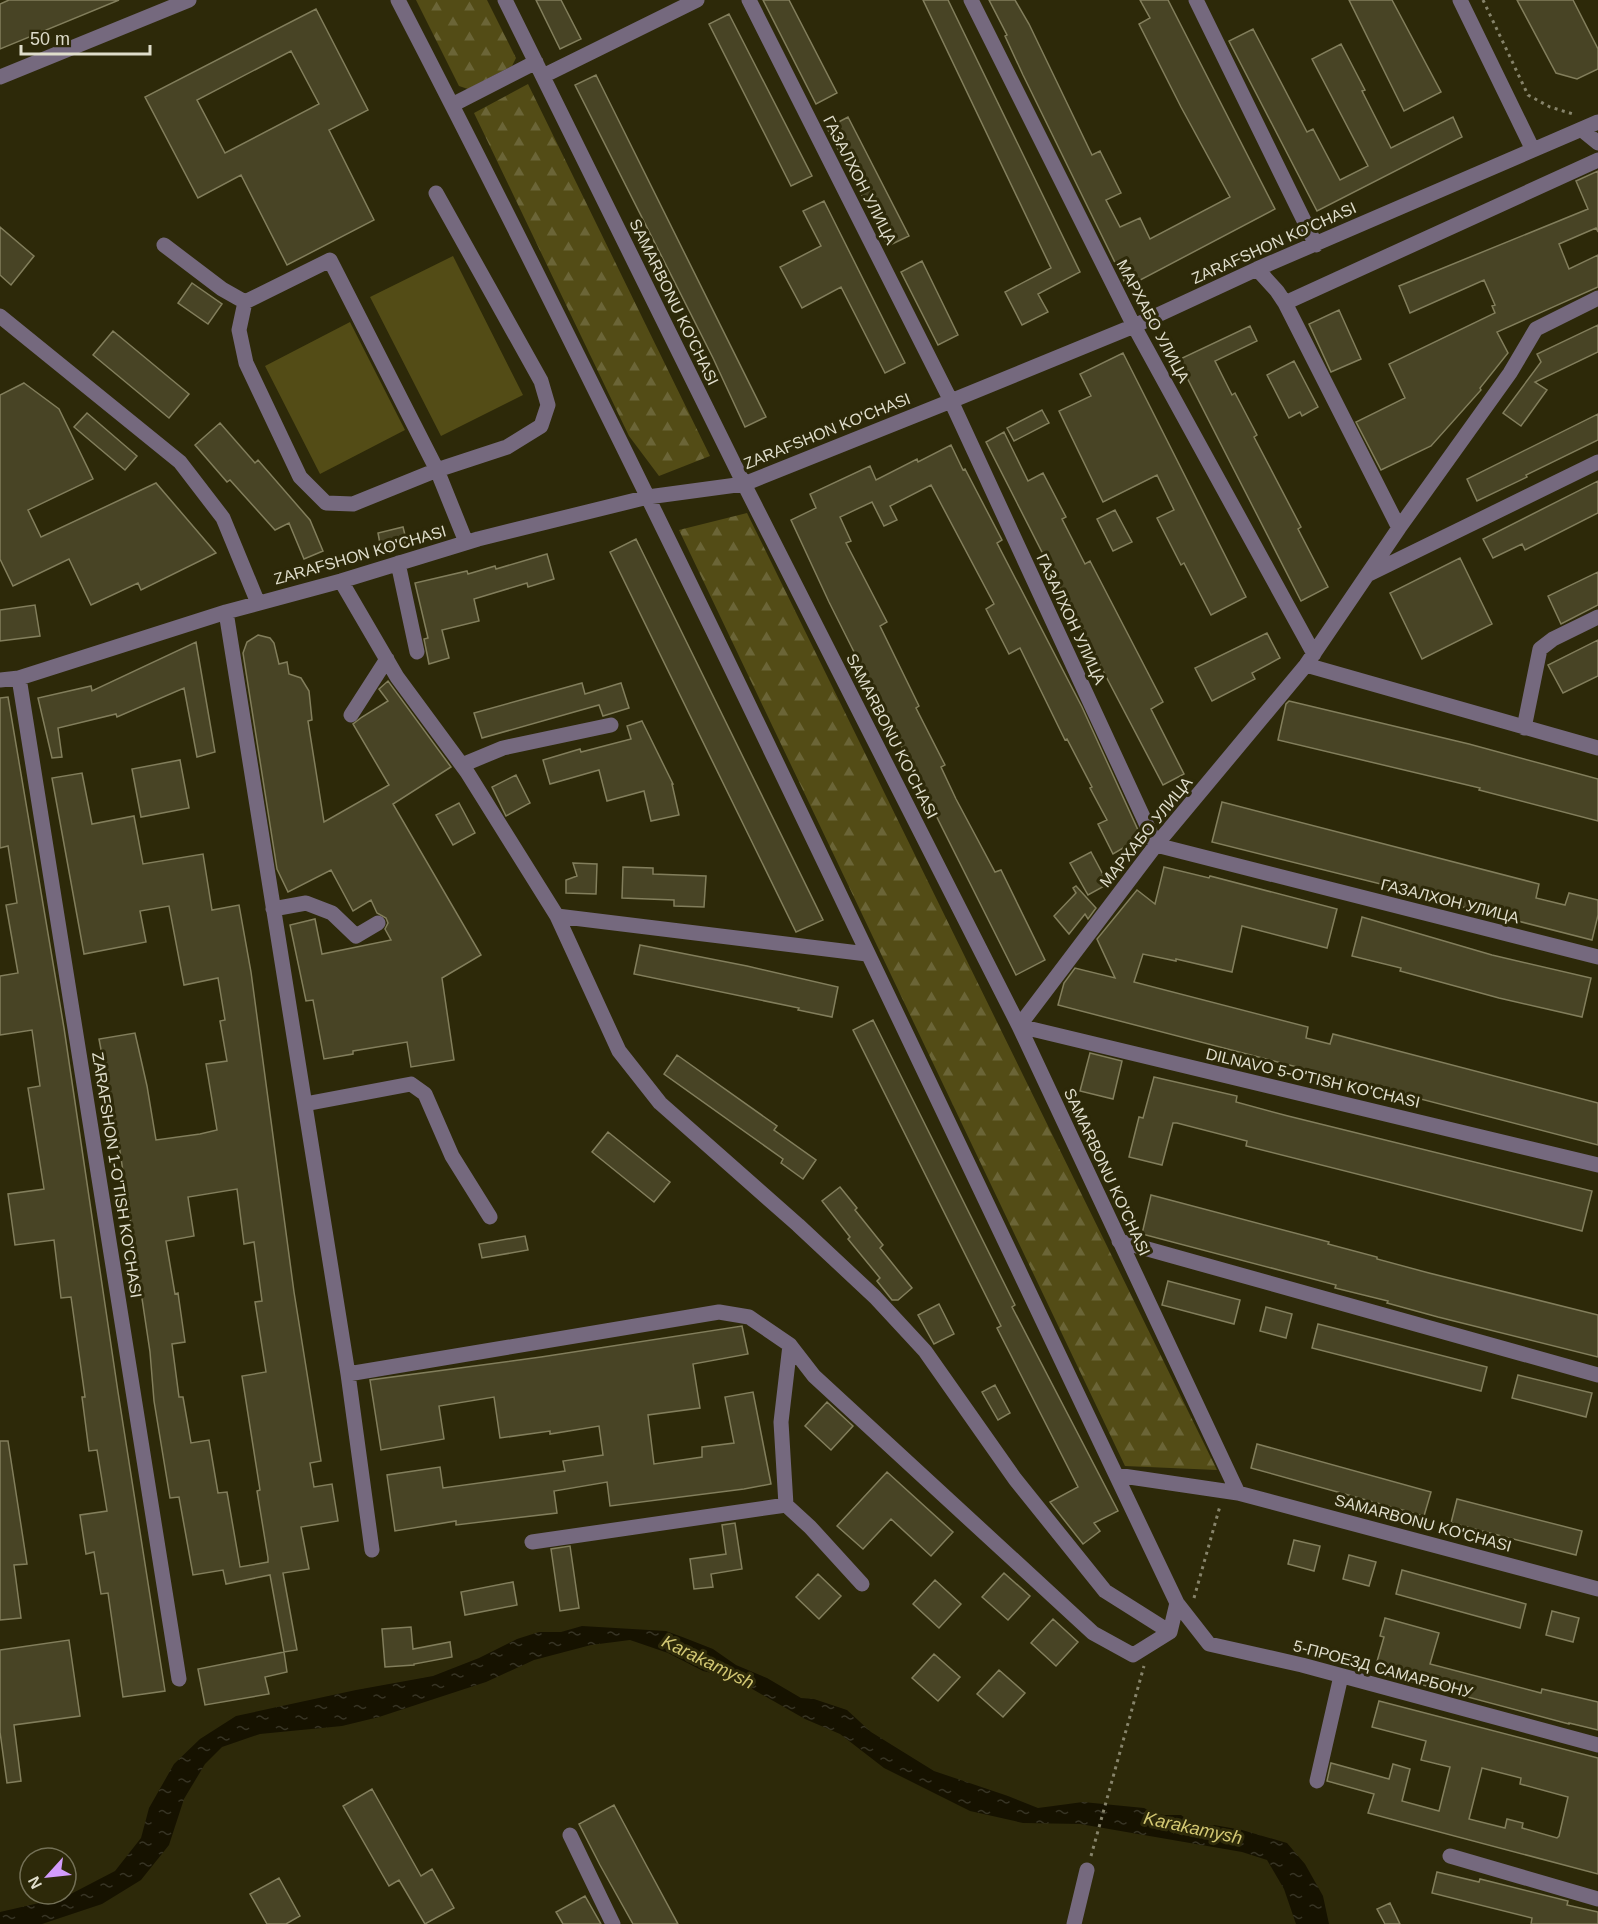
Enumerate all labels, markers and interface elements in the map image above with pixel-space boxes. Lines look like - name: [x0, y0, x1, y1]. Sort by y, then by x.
- scale bar: [21, 18, 150, 56]
- text: 50 m: [30, 29, 70, 49]
- street label: ГАЗАЛХОН УЛИЦА: [820, 113, 900, 247]
- street label: ZARAFSHON KO'CHASI: [1189, 199, 1359, 287]
- street label: SAMARBONU KO'CHASI: [626, 216, 722, 388]
- street label: МАРХАБО УЛИЦА: [1113, 257, 1193, 386]
- street label: ZARAFSHON KO'CHASI: [741, 390, 913, 472]
- street label: ZARAFSHON KO'CHASI: [272, 522, 448, 588]
- street label: ГАЗАЛХОН УЛИЦА: [1033, 551, 1109, 687]
- street label: SAMARBONU KO'CHASI: [843, 651, 941, 821]
- street label: МАРХАБО УЛИЦА: [1096, 773, 1196, 890]
- street label: ГАЗАЛХОН УЛИЦА: [1379, 876, 1521, 927]
- street label: DILNAVO 5-O'TISH KO'CHASI: [1204, 1045, 1422, 1111]
- street label: ZARAFSHON 1-O'TISH KO'CHASI: [89, 1051, 145, 1299]
- street label: SAMARBONU KO'CHASI: [1061, 1086, 1153, 1258]
- street label: SAMARBONU KO'CHASI: [1333, 1491, 1513, 1555]
- water label: Karakamysh: [659, 1631, 757, 1693]
- street label: 5-ПРОЕЗД САМАРБОНУ: [1292, 1637, 1475, 1701]
- water label: Karakamysh: [1142, 1808, 1244, 1848]
- north arrow: [18, 1846, 78, 1906]
- text: N: [25, 1874, 45, 1892]

